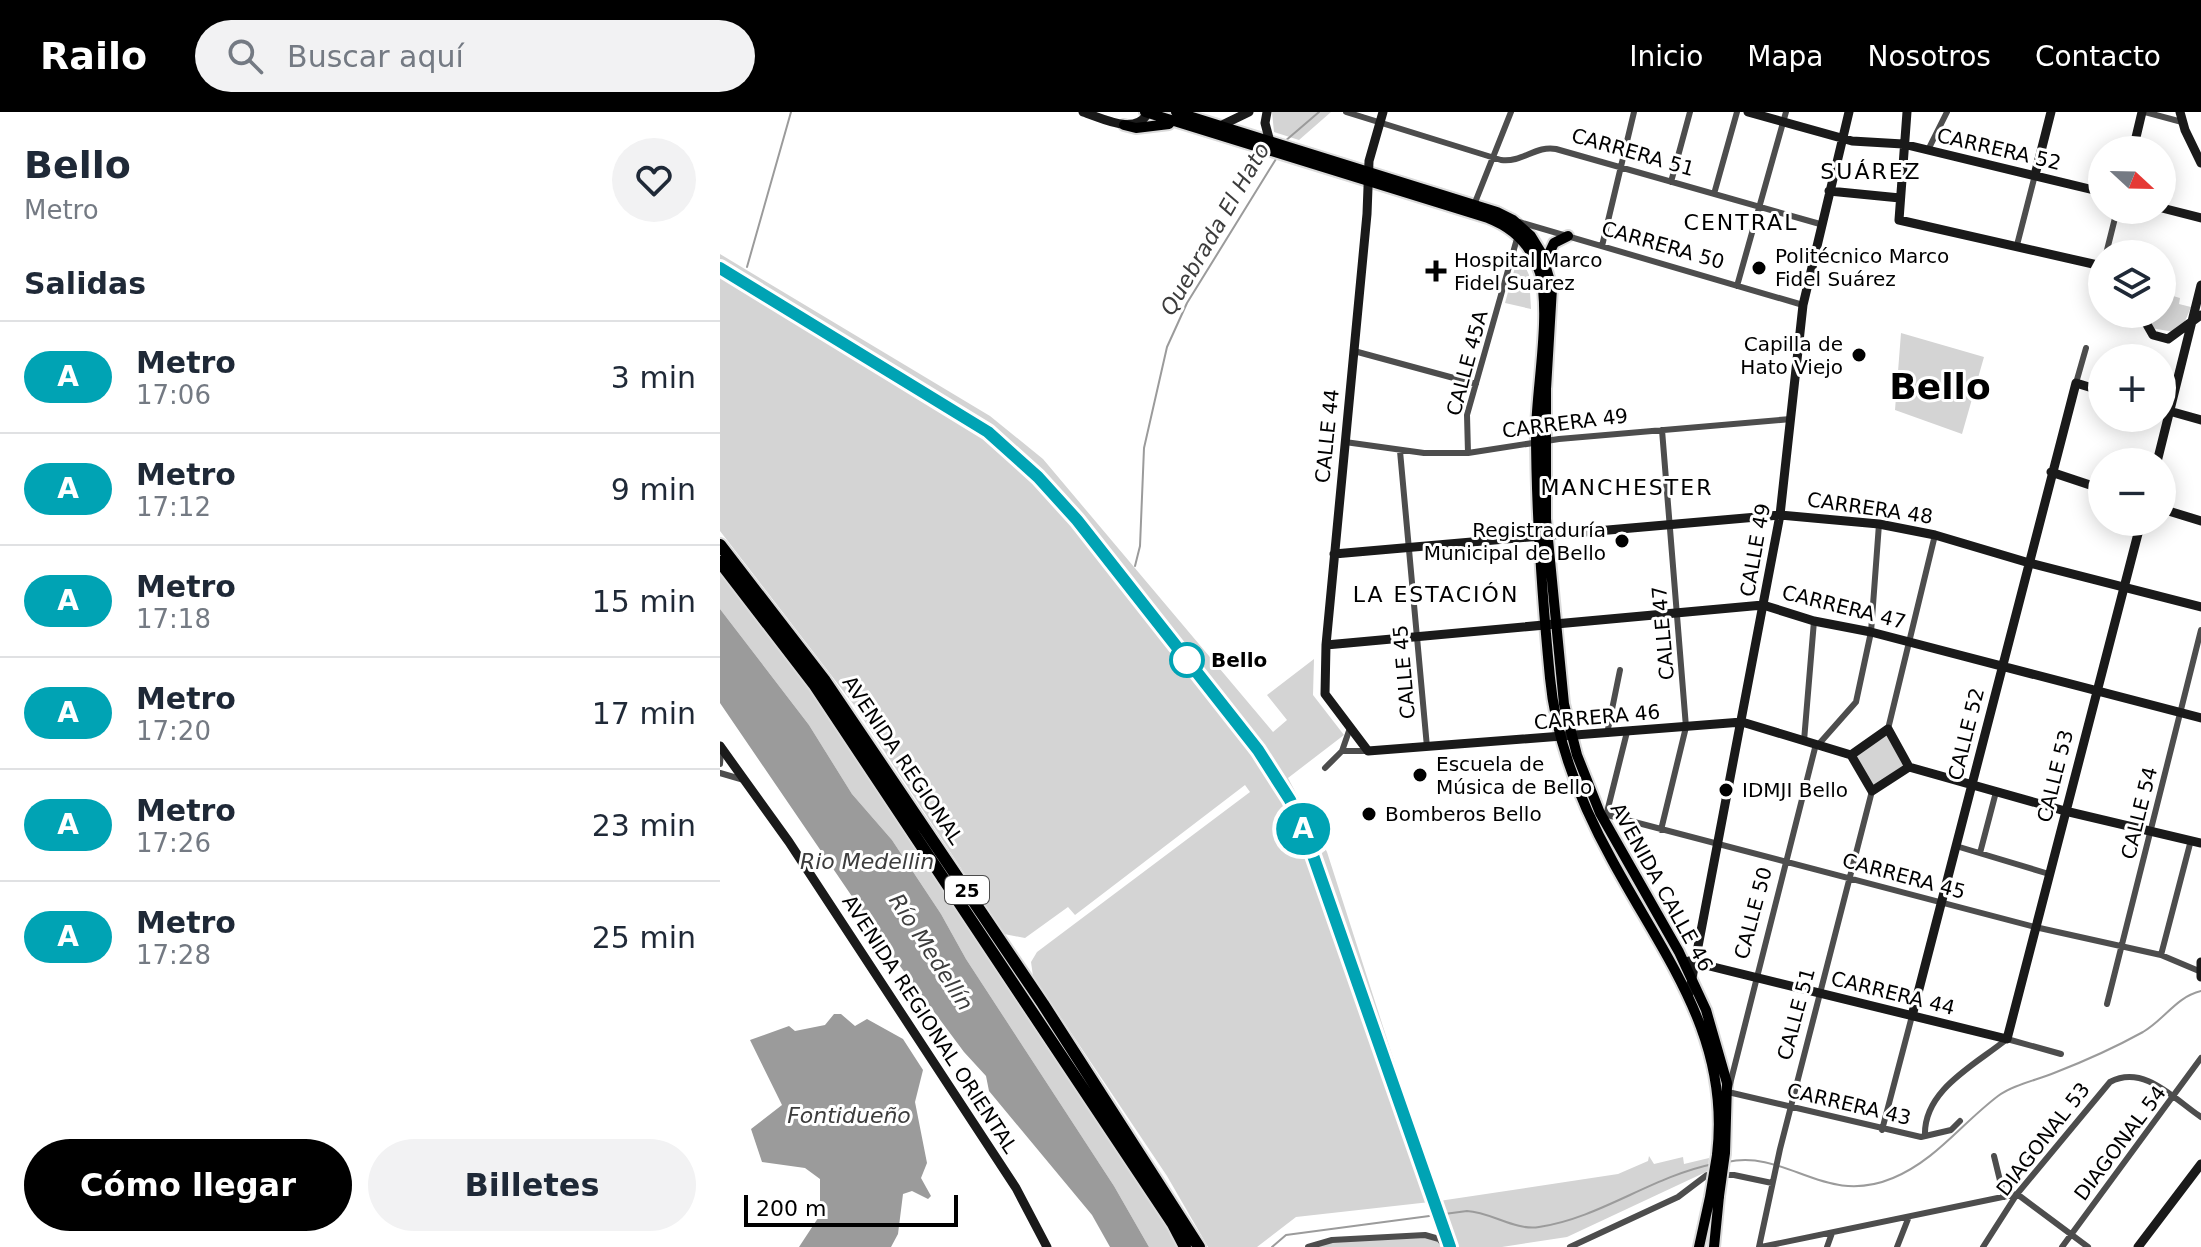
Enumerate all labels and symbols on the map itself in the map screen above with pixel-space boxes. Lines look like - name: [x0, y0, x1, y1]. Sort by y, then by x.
- street label: CARRERA 51: [1569, 123, 1697, 181]
- street label: CARRERA 52: [1935, 123, 2063, 175]
- north arrow: [2088, 136, 2176, 224]
- water label: Quebrada El Hato: [1155, 138, 1275, 320]
- district label: SUÁREZ: [1820, 159, 1922, 184]
- district label: CENTRAL: [1684, 210, 1798, 235]
- street label: CARRERA 50: [1599, 216, 1727, 274]
- place label: Politécnico Marco Fidel Suárez: [1775, 244, 1949, 291]
- place label: Hospital Marco Fidel Suarez: [1454, 248, 1603, 295]
- marker: Politécnico Marco Fidel Suárez: [1750, 259, 1768, 277]
- marker: Hospital Marco Fidel Suarez: [1425, 260, 1447, 282]
- street label: CALLE 45A: [1441, 307, 1493, 418]
- place label: Capilla de Hato Viejo: [1740, 332, 1843, 379]
- marker: Capilla de Hato Viejo: [1850, 346, 1868, 364]
- district label: Bello: [1889, 366, 1991, 407]
- street label: CALLE 44: [1310, 388, 1344, 484]
- street label: CARRERA 49: [1501, 403, 1629, 443]
- district label: MANCHESTER: [1541, 475, 1713, 500]
- street label: CARRERA 48: [1806, 487, 1934, 529]
- street label: CALLE 49: [1735, 501, 1775, 599]
- place label: Registraduría Municipal de Bello: [1424, 518, 1606, 565]
- marker: Registraduría Municipal de Bello: [1613, 532, 1631, 550]
- street label: CARRERA 47: [1780, 580, 1908, 634]
- district label: LA ESTACIÓN: [1353, 582, 1519, 607]
- street label: CALLE 47: [1647, 585, 1679, 681]
- street label: CALLE 45: [1388, 624, 1420, 720]
- marker: Bello: [1170, 643, 1204, 677]
- place label: Bello: [1211, 648, 1267, 672]
- street label: AVENIDA REGIONAL: [838, 671, 969, 850]
- street label: CALLE 52: [1943, 685, 1989, 783]
- street label: CARRERA 46: [1533, 700, 1661, 734]
- street label: CALLE 53: [2032, 727, 2078, 825]
- place label: Escuela de Música de Bello: [1436, 752, 1592, 799]
- street label: CALLE 54: [2116, 764, 2162, 862]
- marker: Escuela de Música de Bello: [1411, 766, 1429, 784]
- place label: IDMJI Bello: [1742, 778, 1848, 802]
- marker: IDMJI Bello: [1717, 781, 1735, 799]
- street label: AVENIDA CALLE 46: [1606, 799, 1718, 975]
- place label: Bomberos Bello: [1385, 802, 1542, 826]
- line badge: A: [1277, 803, 1329, 855]
- marker: Bomberos Bello: [1360, 805, 1378, 823]
- street label: CARRERA 45: [1840, 848, 1968, 904]
- water label: Rio Medellin: [800, 849, 934, 874]
- street label: CALLE 50: [1729, 864, 1777, 962]
- road number: 25: [945, 876, 989, 904]
- water label: Río Medellín: [884, 889, 978, 1015]
- street label: AVENIDA REGIONAL ORIENTAL: [837, 890, 1023, 1158]
- street label: CALLE 51: [1772, 965, 1820, 1063]
- street label: CARRERA 44: [1829, 966, 1957, 1020]
- street label: DIAGONAL 53: [1991, 1077, 2095, 1201]
- street label: CARRERA 43: [1785, 1078, 1913, 1130]
- street label: DIAGONAL 54: [2069, 1081, 2171, 1205]
- water label: Fontidueño: [787, 1103, 911, 1128]
- scale bar: [744, 1191, 958, 1227]

